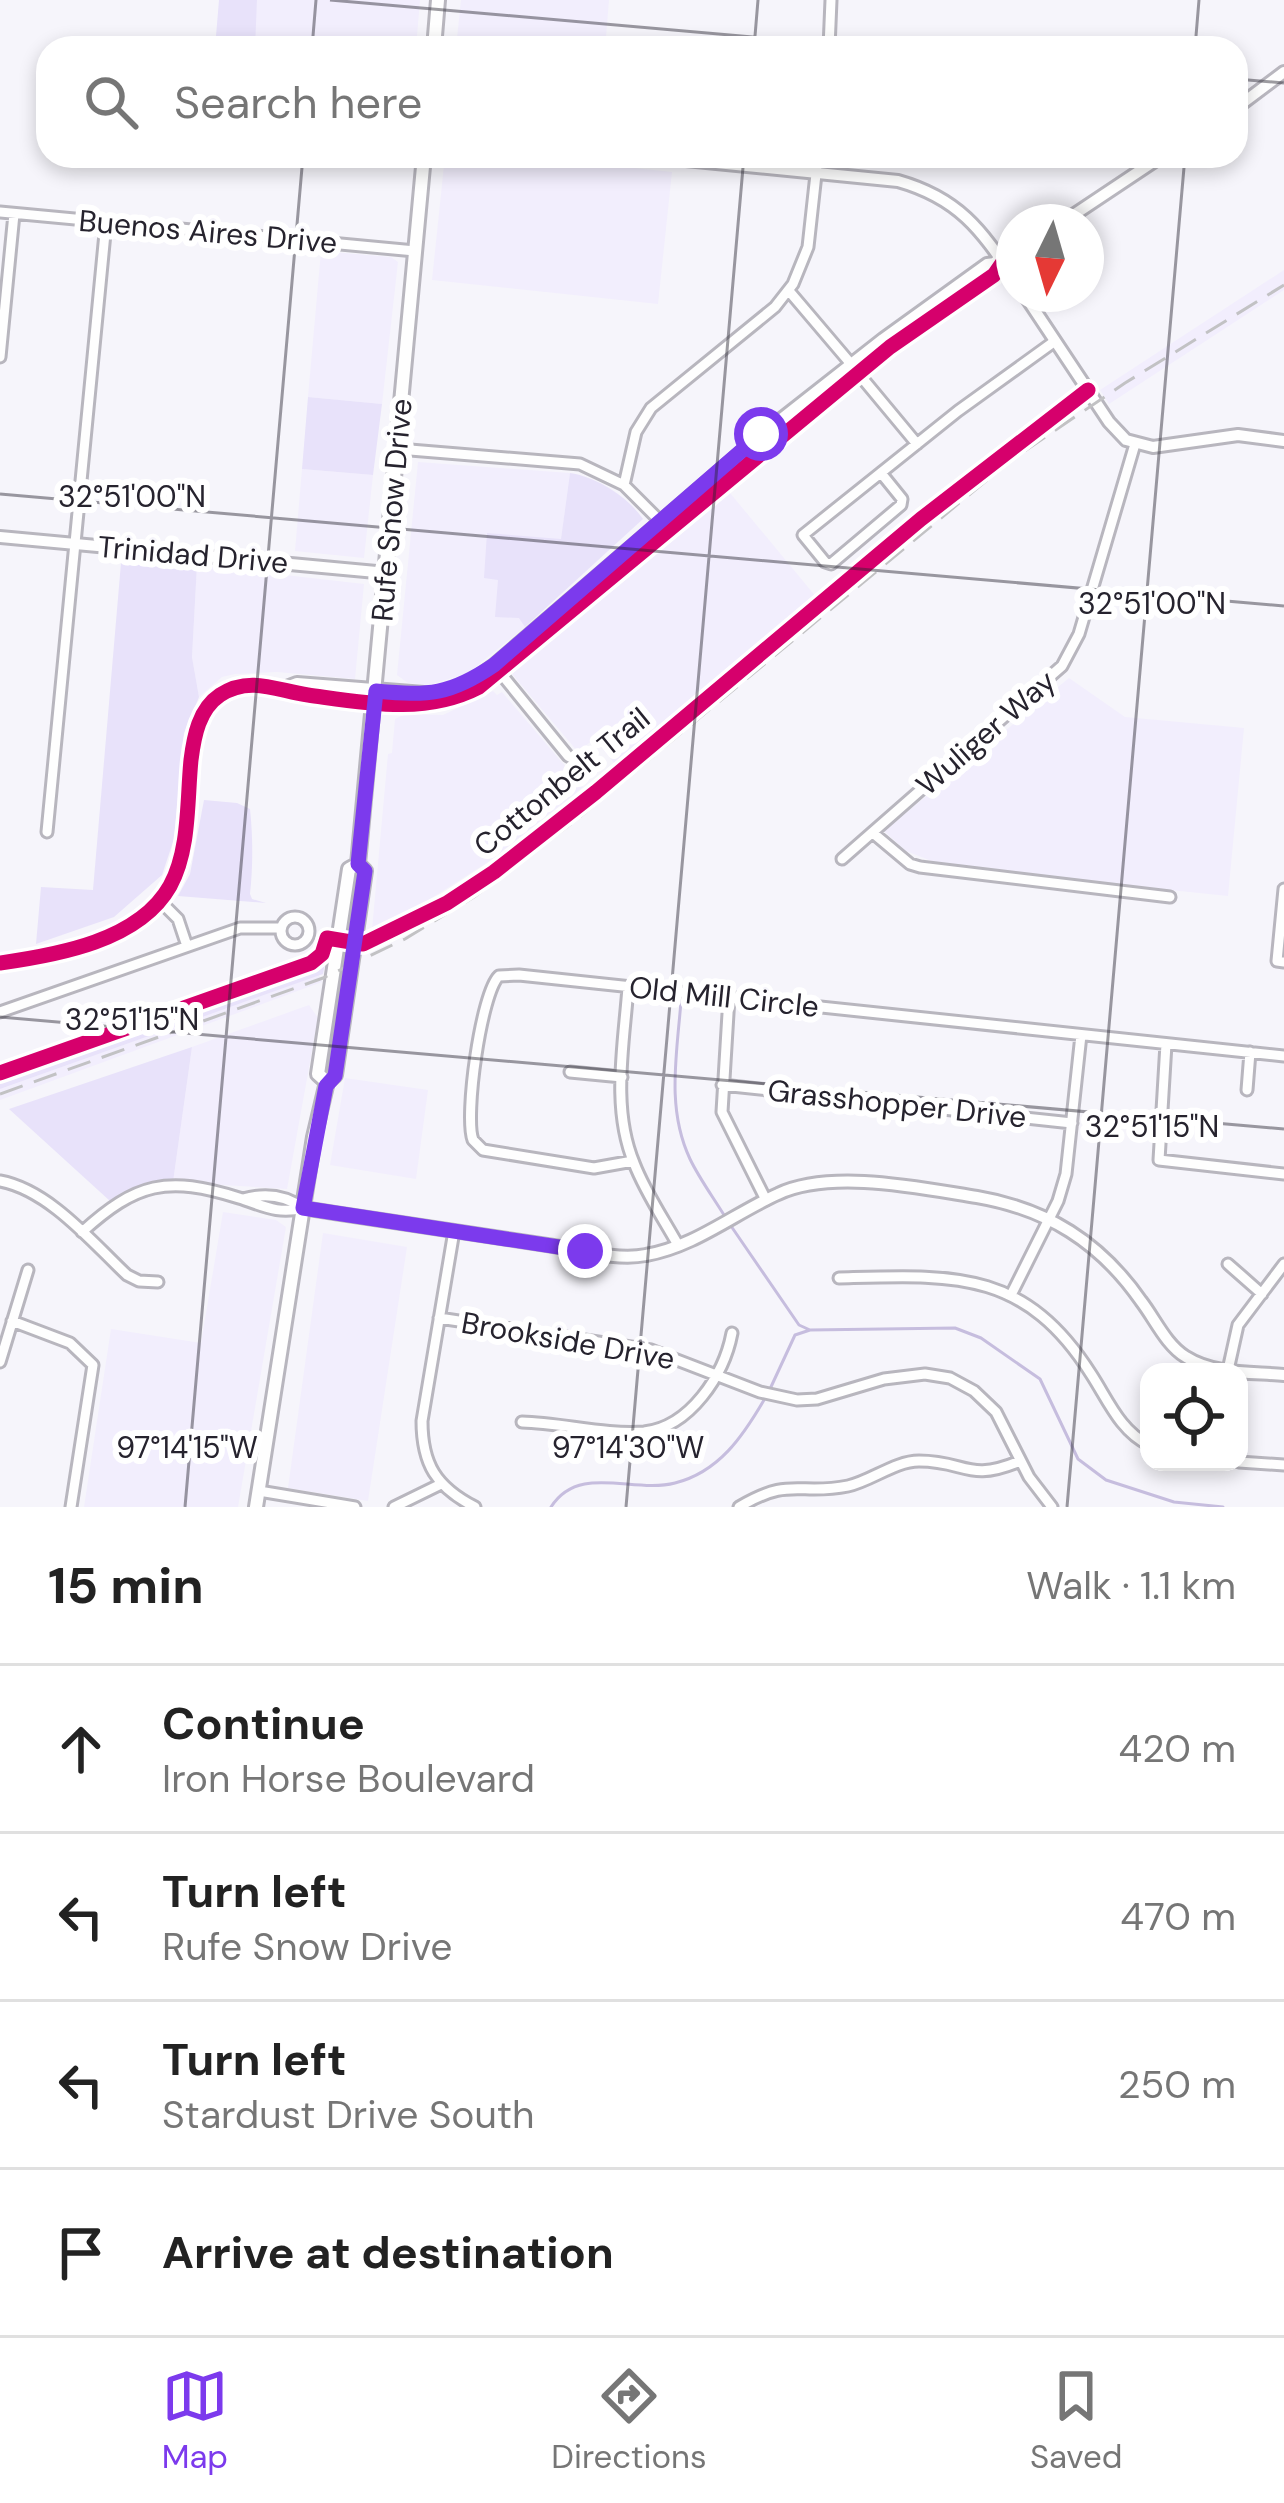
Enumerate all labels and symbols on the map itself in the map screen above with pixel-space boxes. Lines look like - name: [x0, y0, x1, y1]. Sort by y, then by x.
- street label: Buenos Aires Drive: [77, 201, 339, 262]
- north arrow: [996, 204, 1104, 312]
- street label: Rufe Snow Drive: [362, 397, 421, 623]
- route start: [734, 407, 788, 461]
- text: 32°51'00"N: [58, 477, 206, 516]
- street label: Trinidad Drive: [96, 527, 290, 582]
- text: 32°51'00"N: [1078, 584, 1226, 623]
- street label: Wuliger Way: [908, 661, 1064, 804]
- street label: Cottonbelt Trail: [466, 699, 658, 865]
- street label: Old Mill Circle: [627, 967, 821, 1026]
- text: 32°51'15"N: [65, 1000, 199, 1039]
- street label: Grasshopper Drive: [766, 1071, 1028, 1136]
- text: 32°51'15"N: [1085, 1107, 1219, 1146]
- route end: [558, 1224, 612, 1278]
- street label: Brookside Drive: [459, 1303, 678, 1378]
- text: 97°14'15"W: [116, 1428, 258, 1467]
- text: 97°14'30"W: [552, 1428, 704, 1467]

